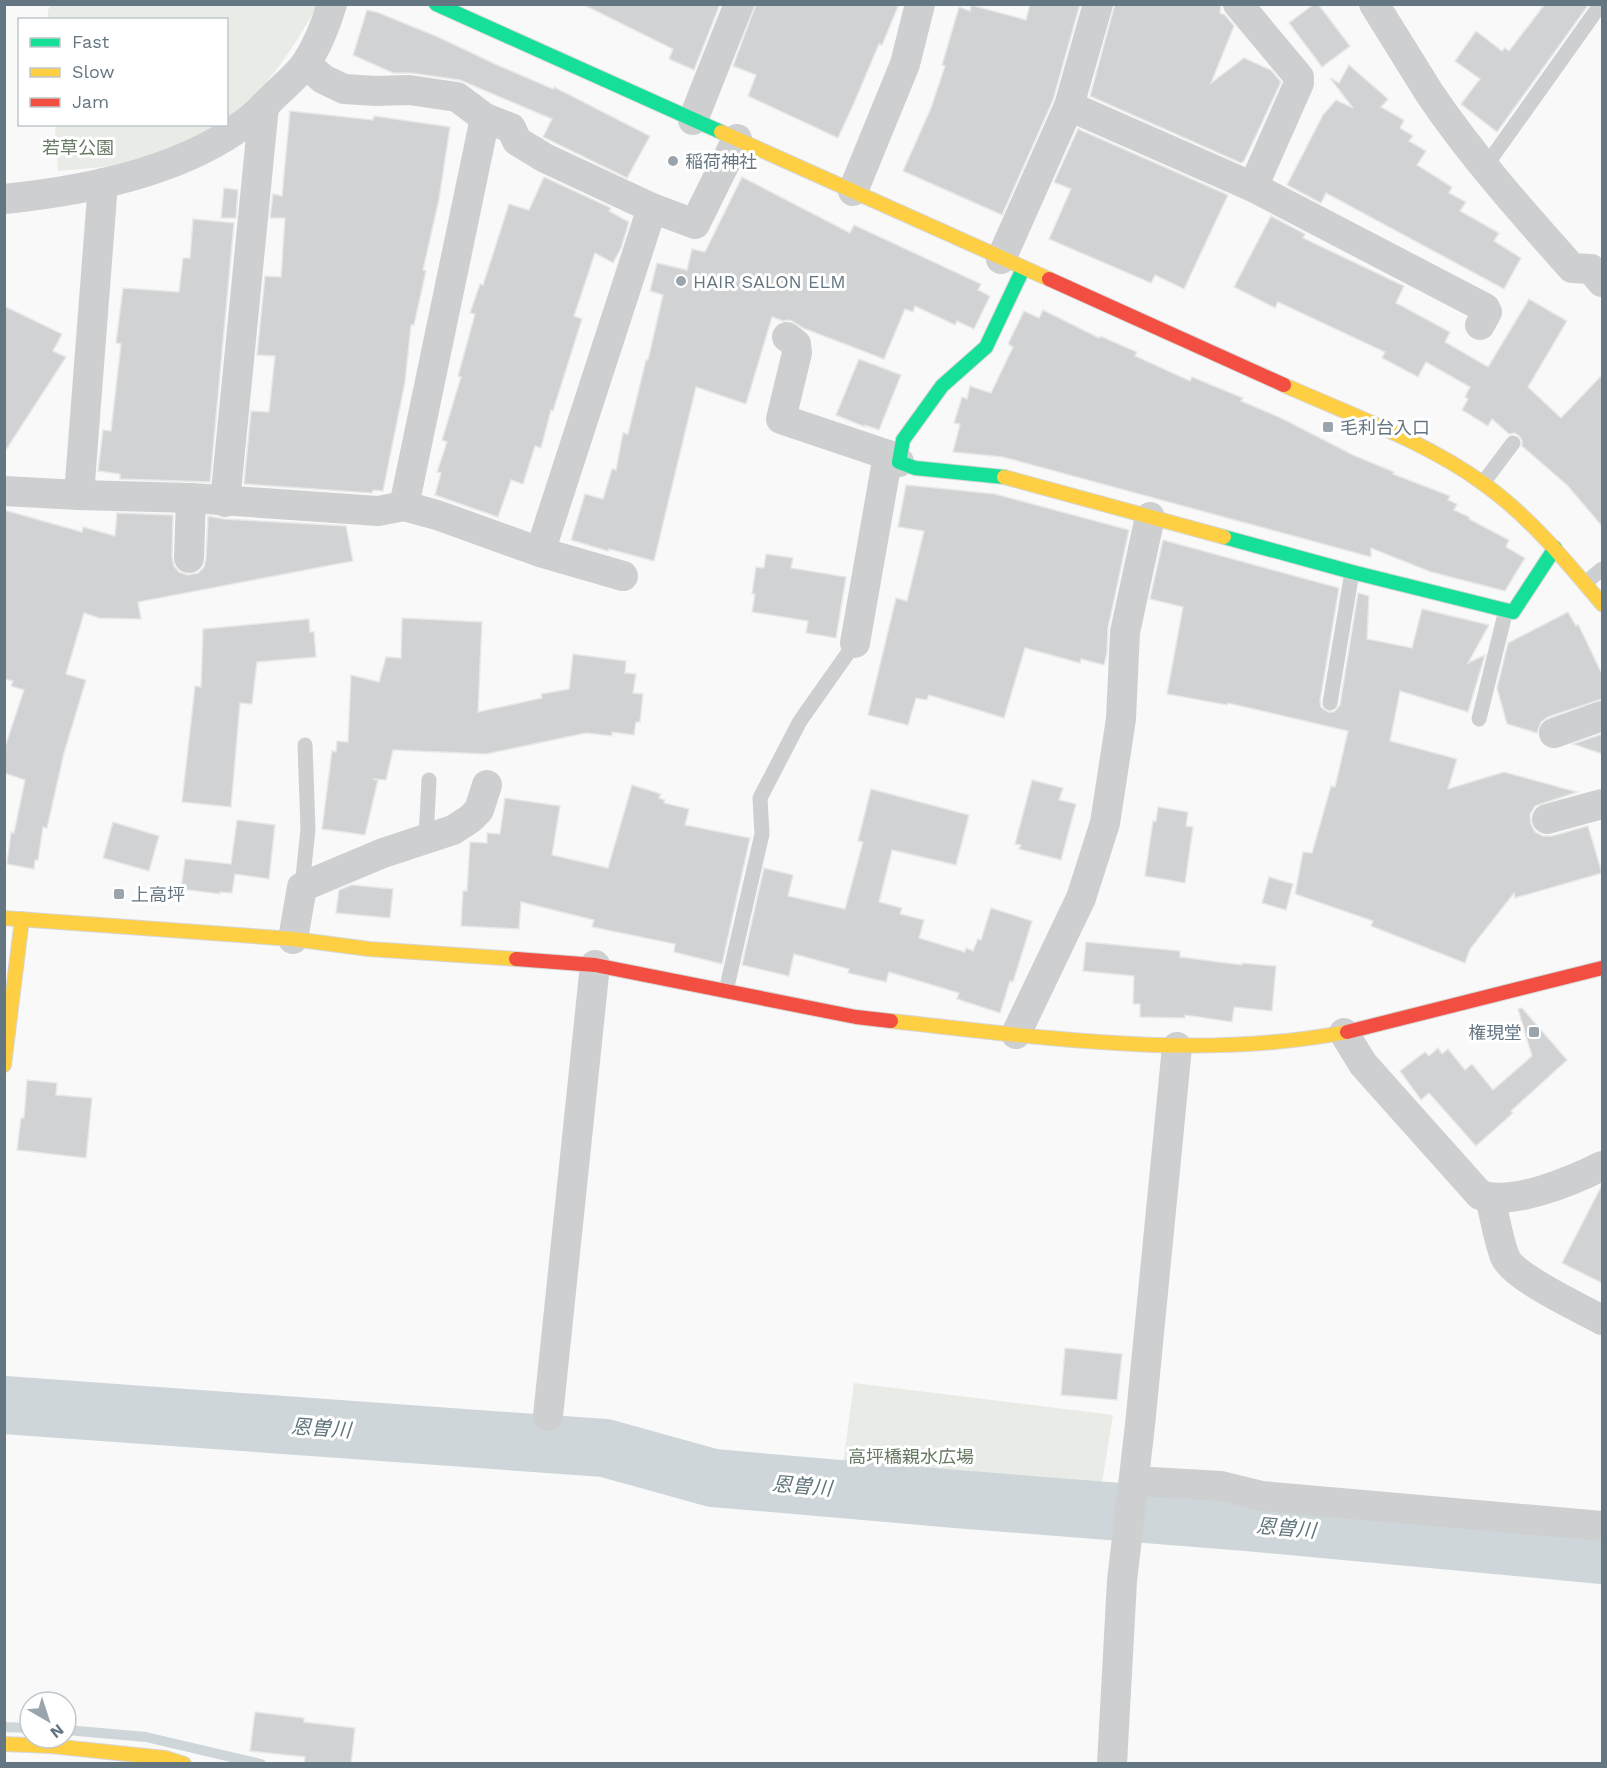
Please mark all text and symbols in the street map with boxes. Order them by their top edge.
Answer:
legend [18,18,228,126]
text: Fast [72,31,110,52]
text: Slow [72,61,115,82]
text: Jam [72,91,109,112]
park label: 若草公園 [42,137,114,158]
place label: 稲荷神社 [685,151,757,172]
marker: 稲荷神社 [666,154,680,168]
place label: HAIR SALON ELM [693,271,846,292]
marker: HAIR SALON ELM [674,274,688,288]
place label: 毛利台入口 [1340,417,1430,438]
marker: 毛利台入口 [1321,420,1335,434]
place label: 上高坪 [131,884,185,905]
marker: 上高坪 [112,887,126,901]
place label: 権現堂 [1468,1022,1522,1043]
marker: 権現堂 [1527,1025,1541,1039]
water label: 恩曽川 [290,1414,354,1442]
park label: 高坪橋親水広場 [848,1446,974,1467]
water label: 恩曽川 [771,1471,835,1501]
water label: 恩曽川 [1255,1513,1319,1543]
north arrow [18,1690,78,1750]
text: N [47,1720,68,1742]

